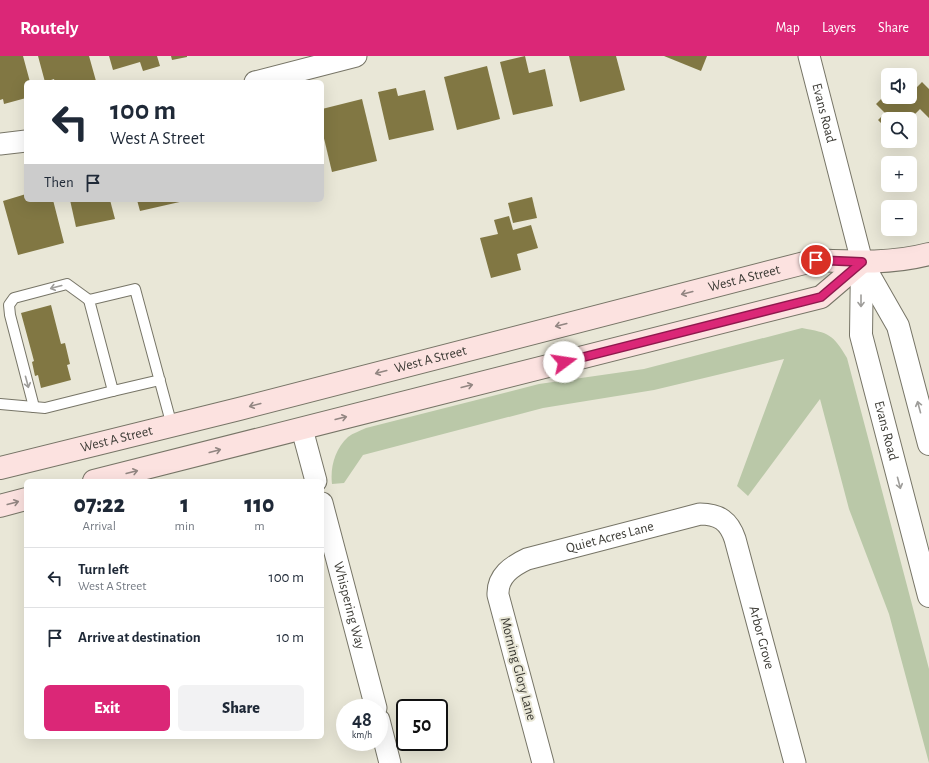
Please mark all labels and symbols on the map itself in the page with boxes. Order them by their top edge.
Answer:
street label: Evans Road [809,82,838,144]
pin [799,243,833,277]
street label: West A Street [707,262,782,295]
one-way arrow [49,284,62,292]
one-way arrow [681,290,694,297]
one-way arrow [857,294,865,307]
one-way arrow [555,322,568,329]
position arrow [543,341,585,383]
street label: West A Street [393,343,469,376]
one-way arrow [375,368,388,376]
one-way arrow [24,375,31,388]
one-way arrow [461,382,474,389]
street label: Evans Road [871,400,900,462]
one-way arrow [915,401,922,414]
one-way arrow [249,402,262,409]
one-way arrow [335,414,348,422]
street label: West A Street [79,423,154,455]
one-way arrow [209,446,222,454]
one-way arrow [125,467,138,475]
one-way arrow [896,476,903,489]
one-way arrow [6,498,19,506]
street label: Quiet Acres Lane [565,519,655,556]
street label: Whispering Way [331,560,367,651]
street label: Arbor Grove [746,604,777,671]
street label: Morning Glory Lane [497,616,539,722]
speed limit sign: 50 [396,699,448,751]

